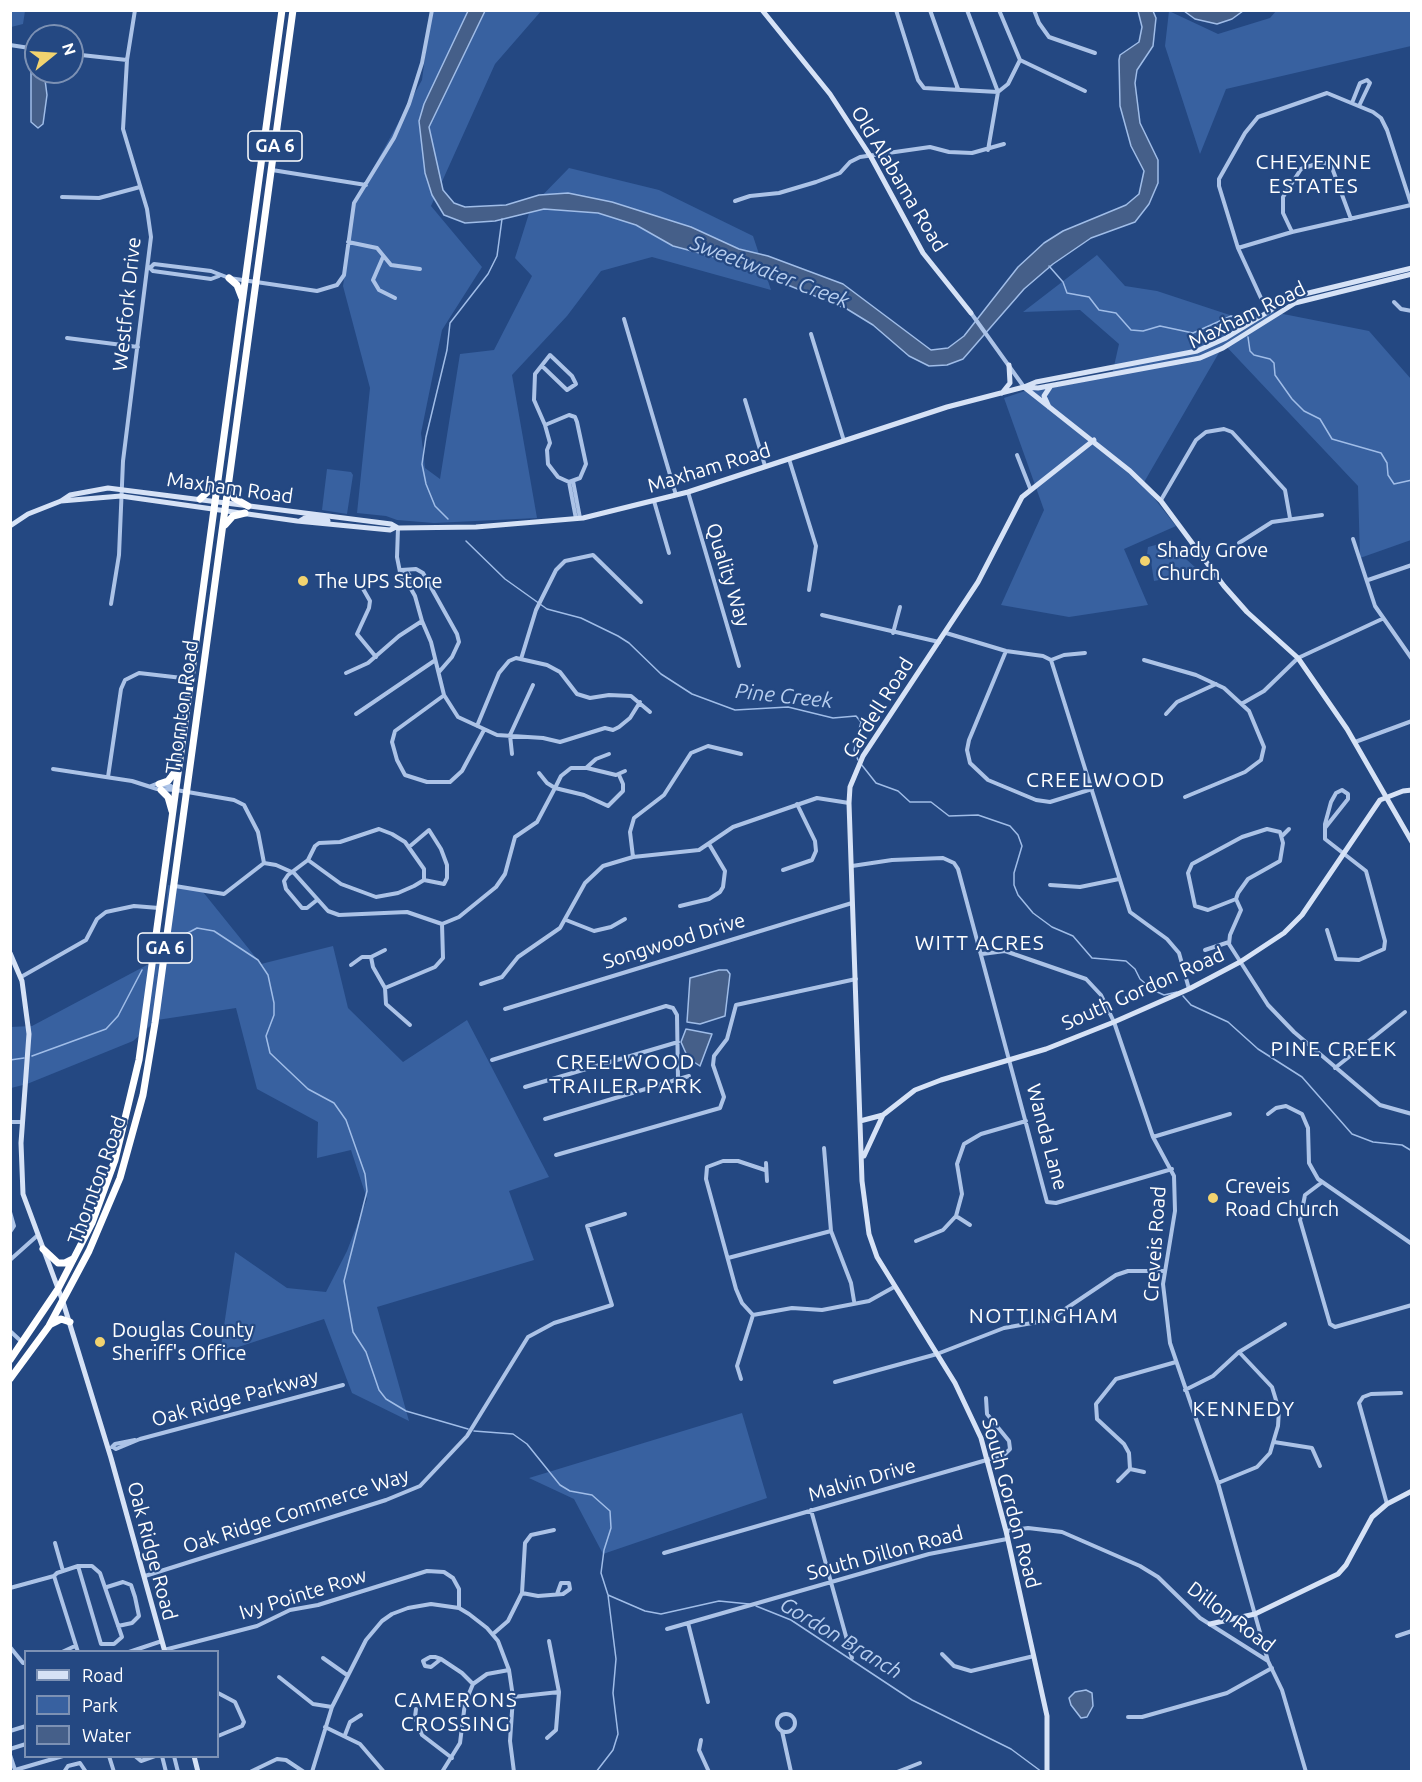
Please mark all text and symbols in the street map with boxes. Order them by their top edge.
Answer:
north arrow [24,24,84,84]
text: N [59,41,80,58]
street label: Old Alabama Road [846,102,952,256]
road number: GA 6 [248,131,302,161]
district label: CHEYENNE ESTATES [1255,149,1373,199]
water label: Sweetwater Creek [687,230,853,314]
street label: Westfork Drive [108,236,146,372]
street label: Maxham Road [1184,276,1310,354]
street label: Maxham Road [645,438,773,498]
street label: Maxham Road [165,467,295,509]
street label: Quality Way [701,520,755,630]
place label: Shady Grove Church [1157,538,1268,585]
marker: Shady Grove Church [1138,554,1152,568]
place label: The UPS Store [315,569,442,593]
marker: The UPS Store [296,574,310,588]
street label: Thornton Road [161,639,203,775]
street label: Cardell Road [838,653,918,763]
water label: Pine Creek [734,678,834,714]
district label: CREELWOOD [1026,767,1166,793]
street label: Songwood Drive [600,908,748,974]
district label: WITT ACRES [915,930,1045,956]
road number: GA 6 [138,933,192,963]
street label: South Gordon Road [1058,942,1228,1036]
district label: PINE CREEK [1271,1036,1397,1062]
district label: CREELWOOD TRAILER PARK [549,1049,703,1099]
street label: Wanda Lane [1021,1081,1073,1193]
street label: Thornton Road [63,1113,131,1247]
place label: Creveis Road Church [1225,1174,1339,1221]
street label: Creveis Road [1139,1185,1171,1303]
marker: Creveis Road Church [1206,1191,1220,1205]
district label: NOTTINGHAM [969,1303,1119,1329]
place label: Douglas County Sheriff's Office [112,1318,254,1365]
marker: Douglas County Sheriff's Office [93,1335,107,1349]
street label: Oak Ridge Parkway [149,1364,321,1432]
district label: KENNEDY [1192,1396,1296,1422]
street label: South Gordon Road [977,1415,1045,1591]
street label: Malvin Drive [805,1453,919,1507]
street label: Oak Ridge Commerce Way [180,1463,412,1559]
street label: Oak Ridge Road [122,1479,182,1623]
street label: South Dillon Road [804,1521,966,1585]
street label: Ivy Pointe Row [236,1563,370,1625]
street label: Dillon Road [1183,1576,1279,1658]
water label: Gordon Branch [775,1592,907,1684]
legend [24,1650,219,1758]
text: Road [82,1665,124,1685]
district label: CAMERONS CROSSING [394,1687,518,1737]
text: Park [82,1695,118,1715]
text: Water [82,1725,131,1745]

